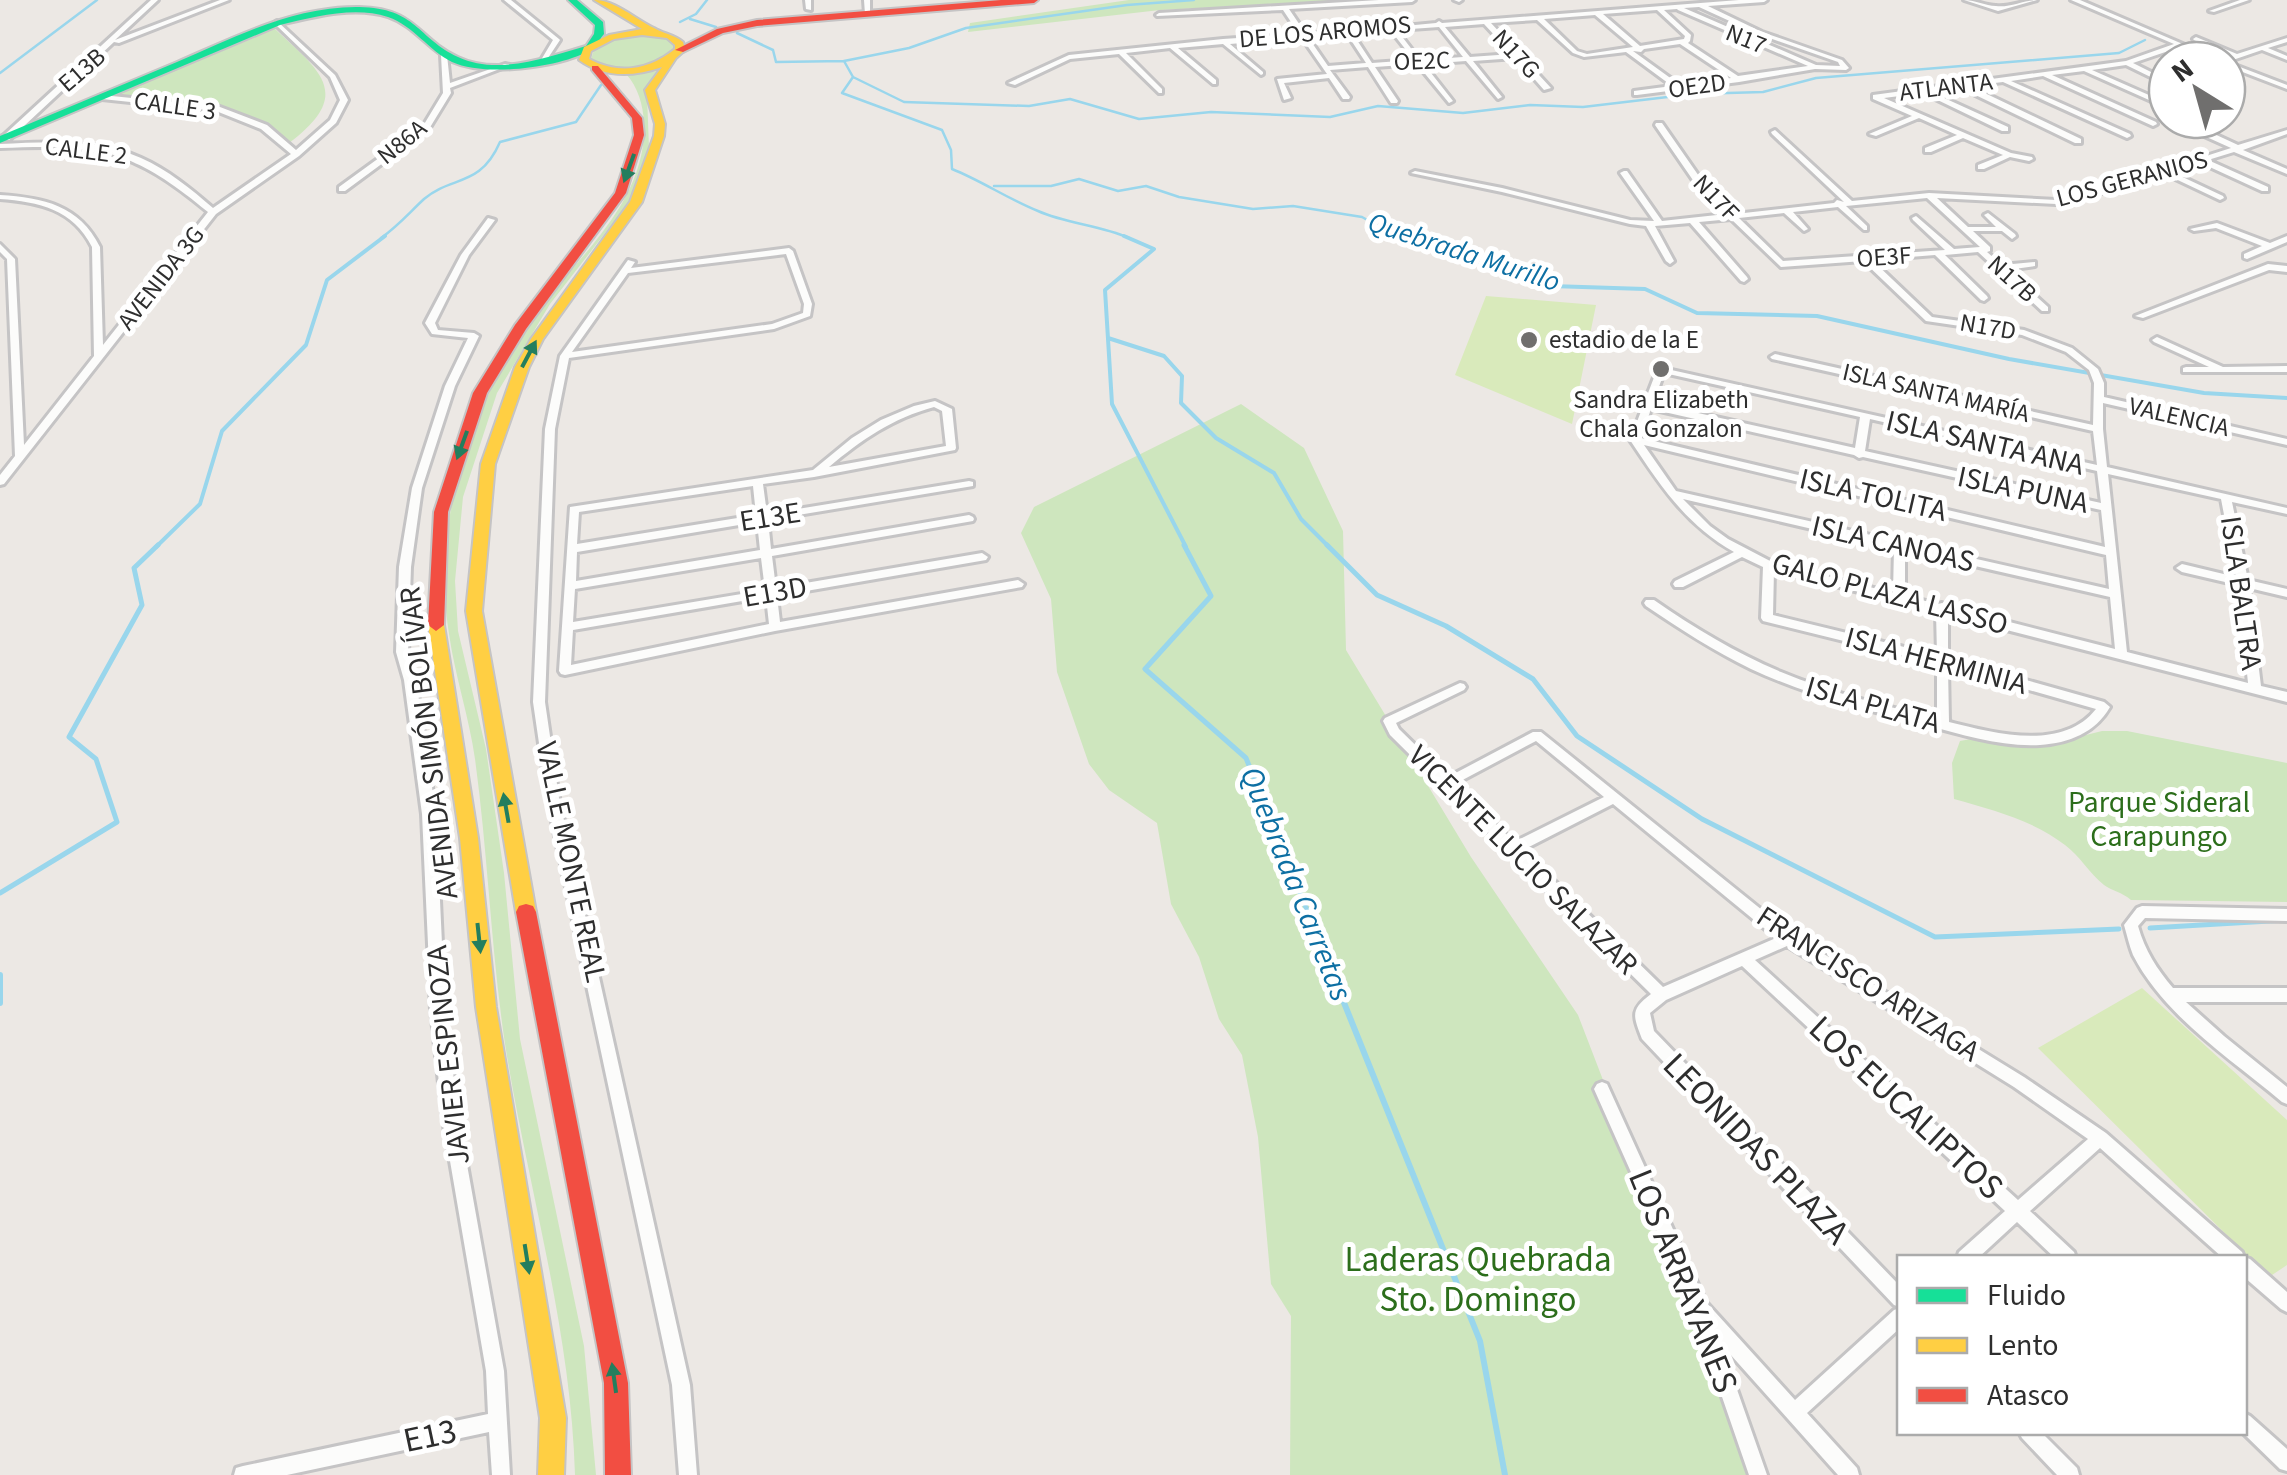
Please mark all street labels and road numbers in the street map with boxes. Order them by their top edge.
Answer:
street label: DE LOS AROMOS [1237,7,1413,57]
street label: N17 [1720,15,1772,63]
street label: N17G [1484,21,1548,87]
street label: E13B [50,39,114,101]
street label: OE2C [1393,42,1451,80]
street label: ATLANTA [1897,63,1995,111]
street label: OE2D [1666,64,1728,108]
street label: CALLE 3 [132,82,218,130]
street label: N86A [369,111,435,173]
street label: CALLE 2 [43,128,129,174]
street label: LOS GERANIOS [2052,141,2212,217]
street label: N17F [1685,166,1747,230]
street label: AVENIDA 3G [109,218,213,338]
street label: OE3F [1856,237,1912,277]
street label: N17B [1979,247,2045,311]
street label: N17D [1957,304,2019,350]
street label: ISLA SANTA MARÍA [1839,354,2033,432]
street label: VALENCIA [2125,388,2233,446]
street label: ISLA SANTA ANA [1882,399,2089,487]
street label: ISLA PUNA [1954,455,2093,525]
street label: ISLA TOLITA [1795,457,1951,533]
street label: E13E [736,491,804,543]
street label: ISLA CANOAS [1807,504,1979,584]
street label: ISLA BALTRA [2209,513,2273,673]
street label: GALO PLAZA LASSO [1767,542,2013,646]
street label: E13D [740,565,810,619]
street label: AVENIDA SIMÓN BOLÍVAR [389,584,469,902]
street label: ISLA HERMINIA [1840,616,2032,706]
street label: ISLA PLATA [1801,665,1946,745]
street label: VICENTE LUCIO SALAZAR [1398,735,1648,985]
street label: VALLE MONTE REAL [524,738,618,986]
street label: FRANCISCO ARIZAGA [1748,896,1989,1073]
street label: JAVIER ESPINOZA [415,943,481,1167]
street label: LOS EUCALIPTOS [1797,1004,2015,1212]
street label: LEONIDAS PLAZA [1651,1042,1861,1256]
street label: LOS ARRAYANES [1615,1162,1751,1400]
street label: E13 [399,1406,461,1466]

